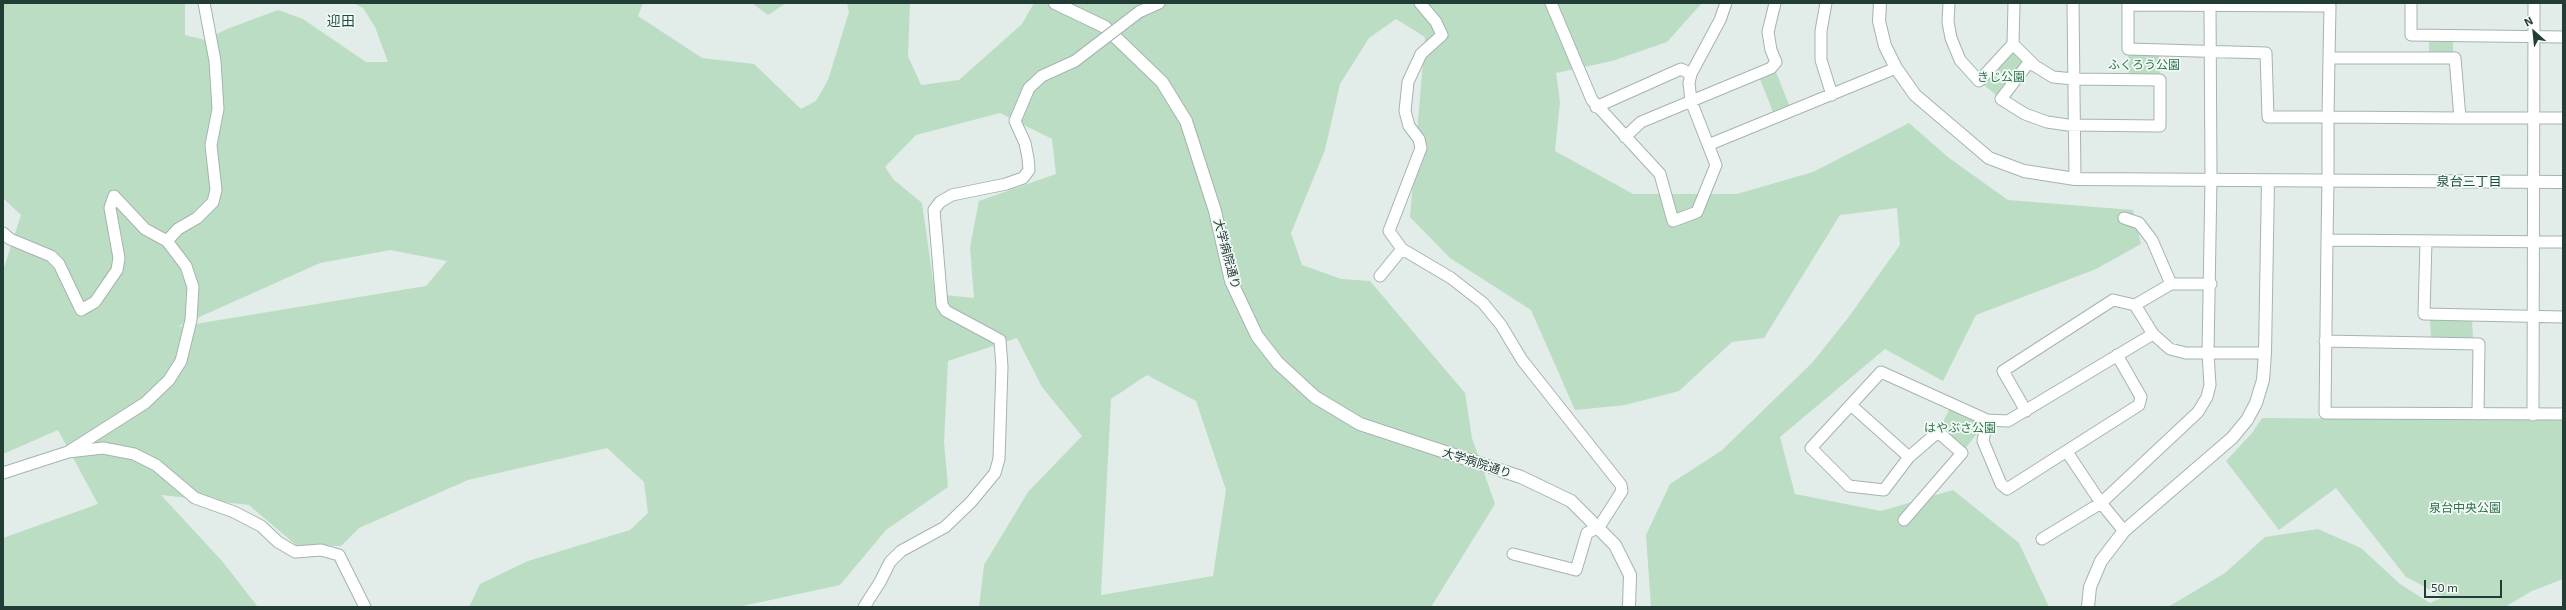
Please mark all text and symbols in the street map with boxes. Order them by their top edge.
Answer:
north arrow [2514,12,2554,52]
district label: 迎田 [327,13,355,29]
text: N [2522,13,2535,28]
park label: ふくろう公園 [2108,58,2180,72]
park label: きじ公園 [1977,70,2025,84]
district label: 泉台三丁目 [2437,174,2501,190]
street label: 大学病院通り [1211,217,1243,291]
park label: はやぶさ公園 [1924,421,1996,435]
street label: 大学病院通り [1441,445,1513,481]
park label: 泉台中央公園 [2429,501,2501,515]
scale bar [2426,572,2504,598]
text: 50 m [2431,580,2458,594]

